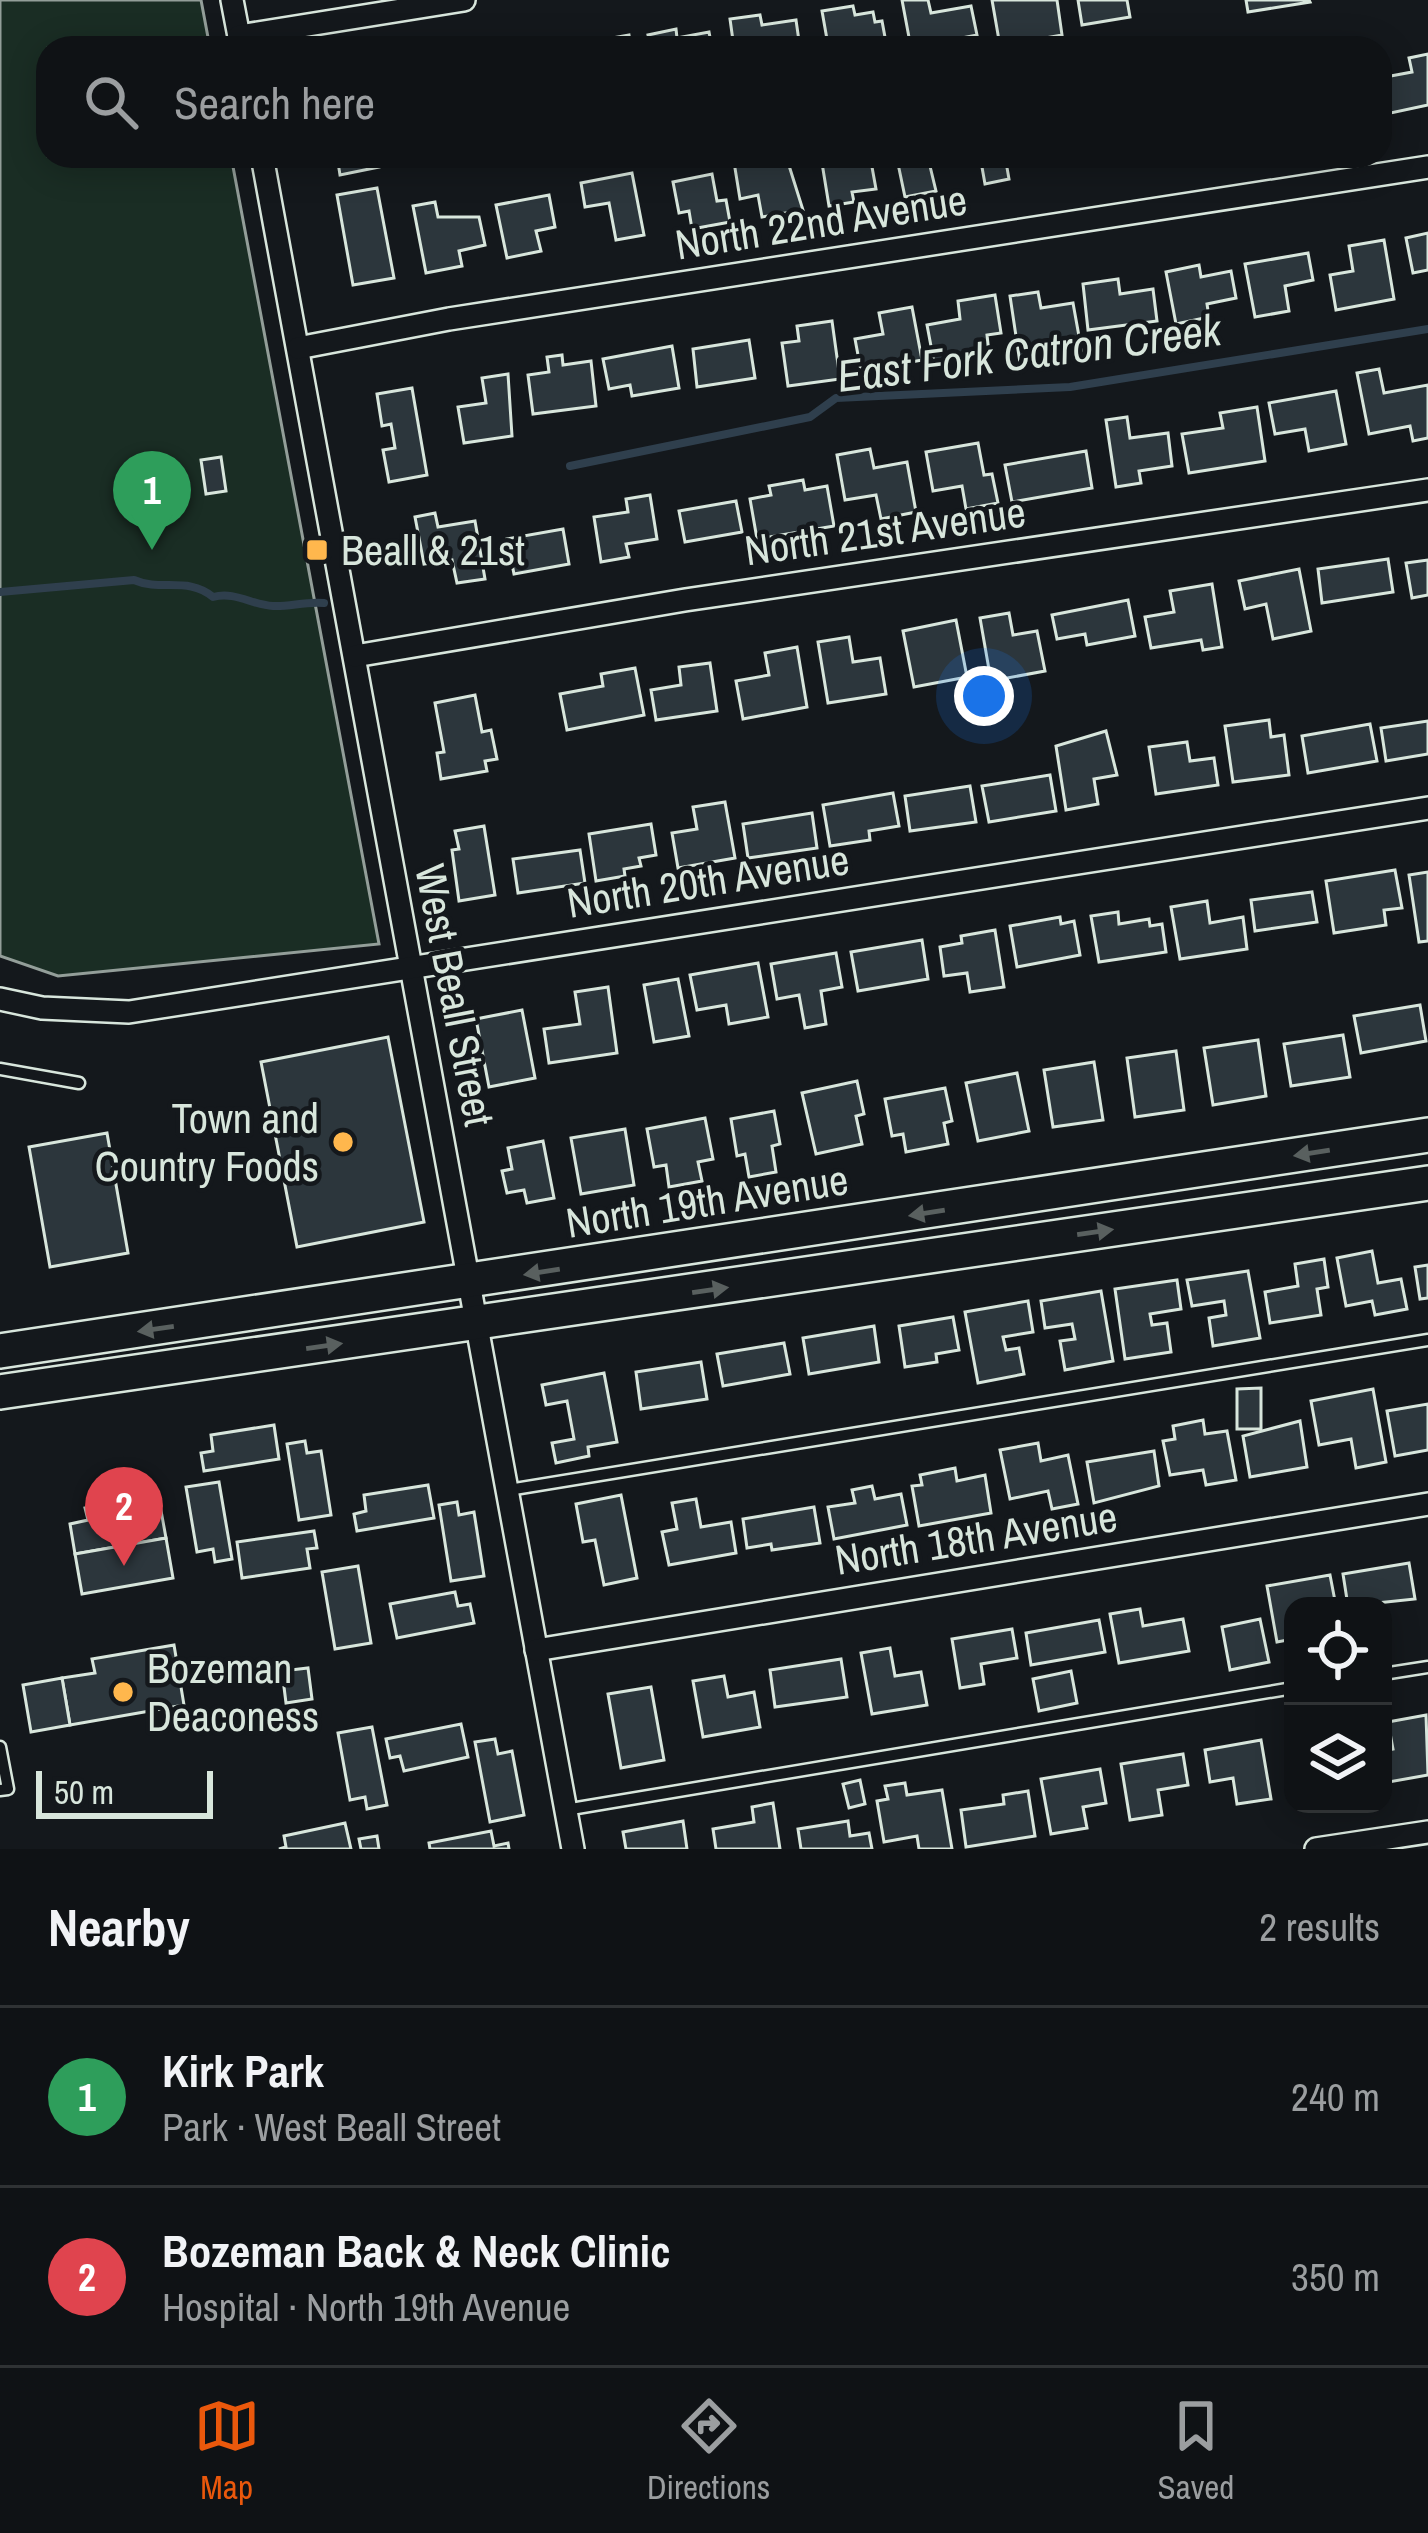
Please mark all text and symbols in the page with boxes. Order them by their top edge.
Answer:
search box [36,36,1392,168]
icon: search [78,69,144,135]
text: Search here [174,72,375,133]
street label: North 22nd Avenue [671,171,971,273]
water label: East Fork Catron Creek [834,298,1226,406]
pin: 1 [113,451,191,550]
street label: North 21st Avenue [741,484,1029,578]
place label: Beall & 21st [341,522,525,578]
marker: Beall & 21st [304,537,330,563]
your location [954,666,1014,726]
street label: North 20th Avenue [563,831,853,931]
street label: West Beall Street [402,859,508,1131]
place label: Town and Country Foods [95,1090,319,1194]
marker: Town and Country Foods [330,1129,356,1155]
one-way arrow [1293,1144,1331,1163]
street label: North 19th Avenue [562,1151,852,1251]
one-way arrow [908,1203,945,1222]
one-way arrow [1077,1222,1115,1241]
one-way arrow [522,1264,560,1282]
one-way arrow [691,1280,729,1299]
one-way arrow [136,1320,174,1339]
one-way arrow [306,1336,343,1355]
pin: 2 [85,1467,163,1566]
street label: North 18th Avenue [831,1488,1121,1588]
map controls [1284,1597,1392,1813]
button: locate [1284,1597,1392,1705]
place label: Bozeman Deaconess [147,1640,319,1744]
marker: Bozeman Deaconess [110,1679,136,1705]
button: layers [1284,1705,1392,1813]
scale bar [36,1765,213,1818]
text: 50 m [54,1770,114,1814]
text: Nearby [48,1893,190,1962]
text: 2 results [1259,1901,1380,1953]
text: Kirk Park [162,2040,324,2101]
text: 1 [78,2071,96,2123]
text: 240 m [1291,2071,1380,2123]
text: Park · West Beall Street [162,2101,501,2153]
text: Bozeman Back & Neck Clinic [162,2220,671,2281]
text: 2 [78,2251,96,2303]
text: 350 m [1291,2251,1380,2303]
text: Hospital · North 19th Avenue [162,2281,570,2333]
tab: Map [194,2393,260,2509]
tab: Directions [647,2393,770,2509]
tab: Saved [1158,2393,1234,2509]

